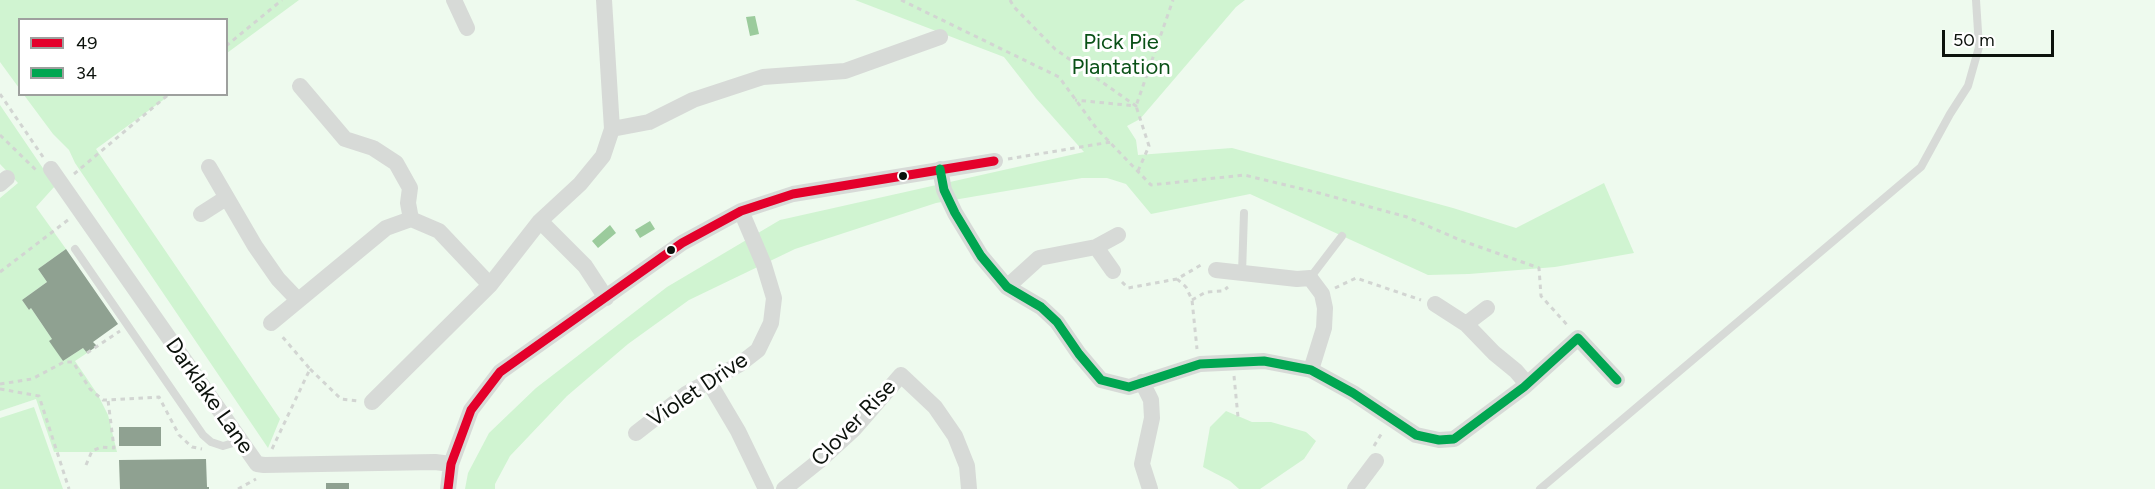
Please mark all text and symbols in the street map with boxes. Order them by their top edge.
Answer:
legend [18,18,228,96]
scale bar [1945,18,2058,56]
text: 50 m [1953,29,1995,51]
park label: Pick Pie Plantation [1071,30,1171,82]
text: 49 [76,32,97,54]
text: 34 [76,62,97,84]
unlabelled marker [897,170,909,182]
unlabelled marker [665,244,677,256]
street label: Darklake Lane [159,333,259,459]
street label: Violet Drive [643,347,753,433]
street label: Clover Rise [806,374,902,472]

